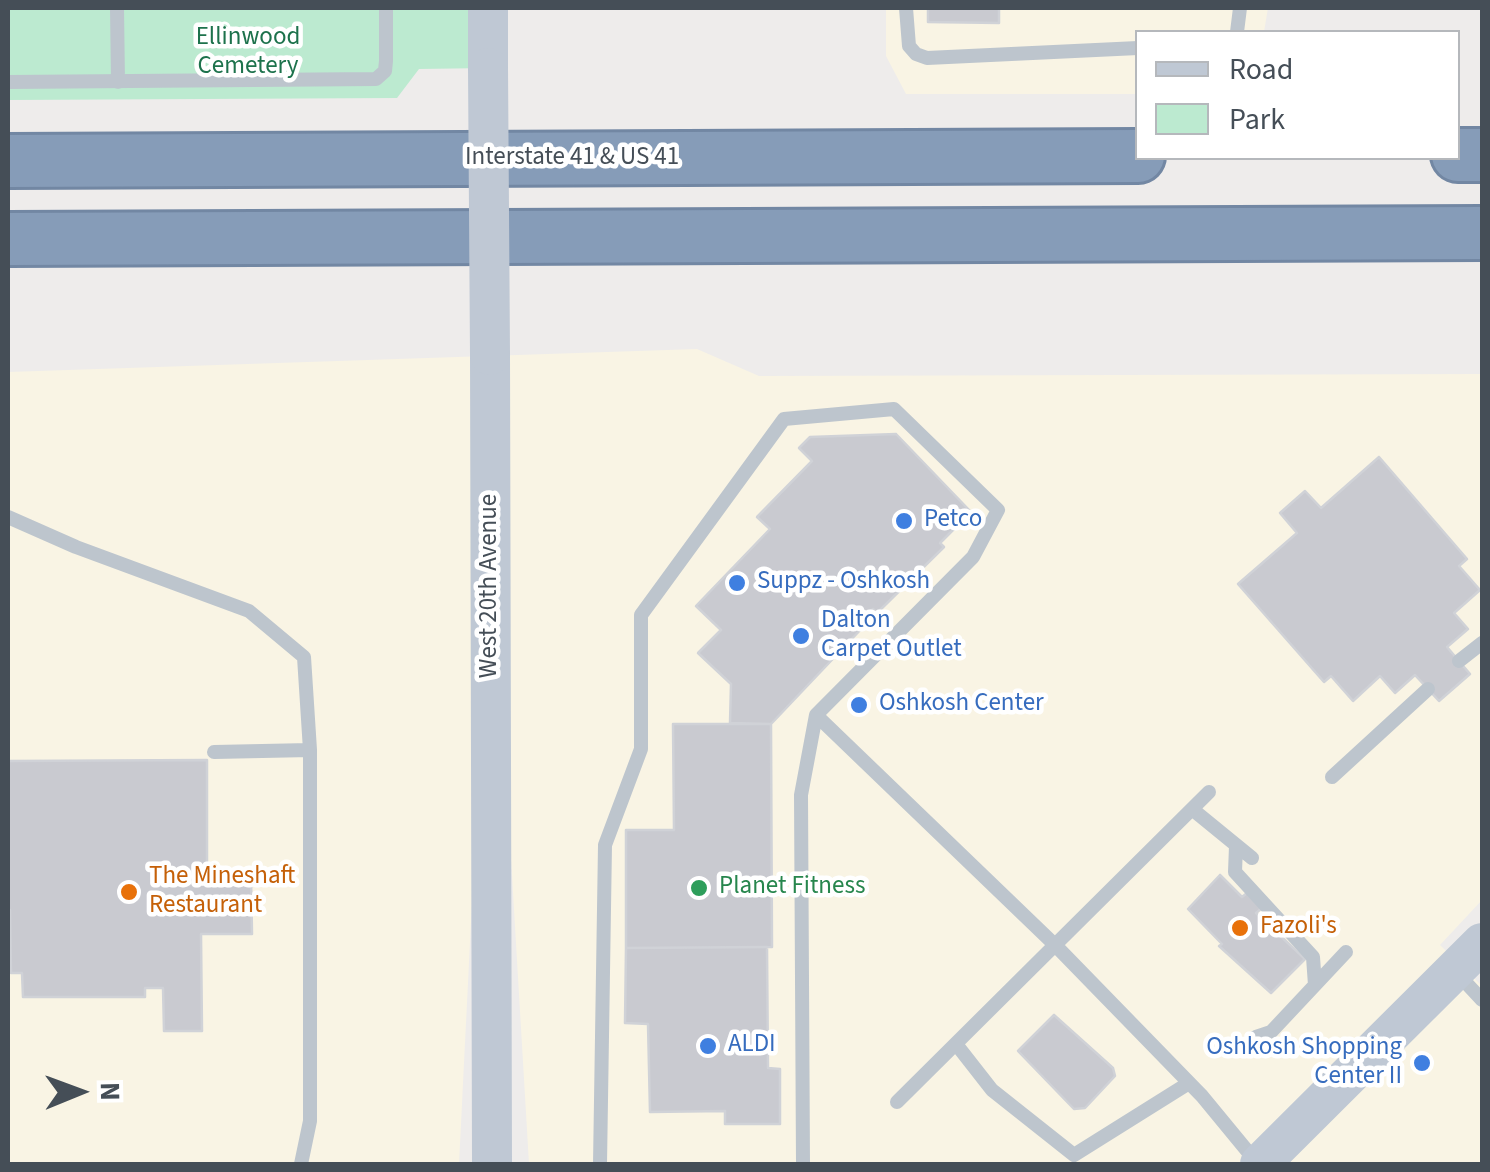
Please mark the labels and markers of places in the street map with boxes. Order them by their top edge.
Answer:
place label: Petco [924,506,982,536]
marker: Petco [893,510,915,532]
place label: Suppz - Oshkosh [757,568,930,598]
marker: Suppz - Oshkosh [726,572,748,594]
place label: Dalton Carpet Outlet [821,607,962,666]
marker: Dalton Carpet Outlet [790,625,812,647]
place label: Oshkosh Center [879,690,1044,720]
marker: Oshkosh Center [848,694,870,716]
place label: The Mineshaft Restaurant [149,863,295,922]
place label: Planet Fitness [719,873,865,903]
marker: Planet Fitness [688,877,710,899]
marker: The Mineshaft Restaurant [118,881,140,903]
place label: Fazoli's [1260,913,1337,943]
marker: Fazoli's [1229,917,1251,939]
place label: ALDI [728,1031,776,1061]
place label: Oshkosh Shopping Center II [1206,1034,1402,1093]
marker: ALDI [697,1035,719,1057]
marker: Oshkosh Shopping Center II [1411,1052,1433,1074]

